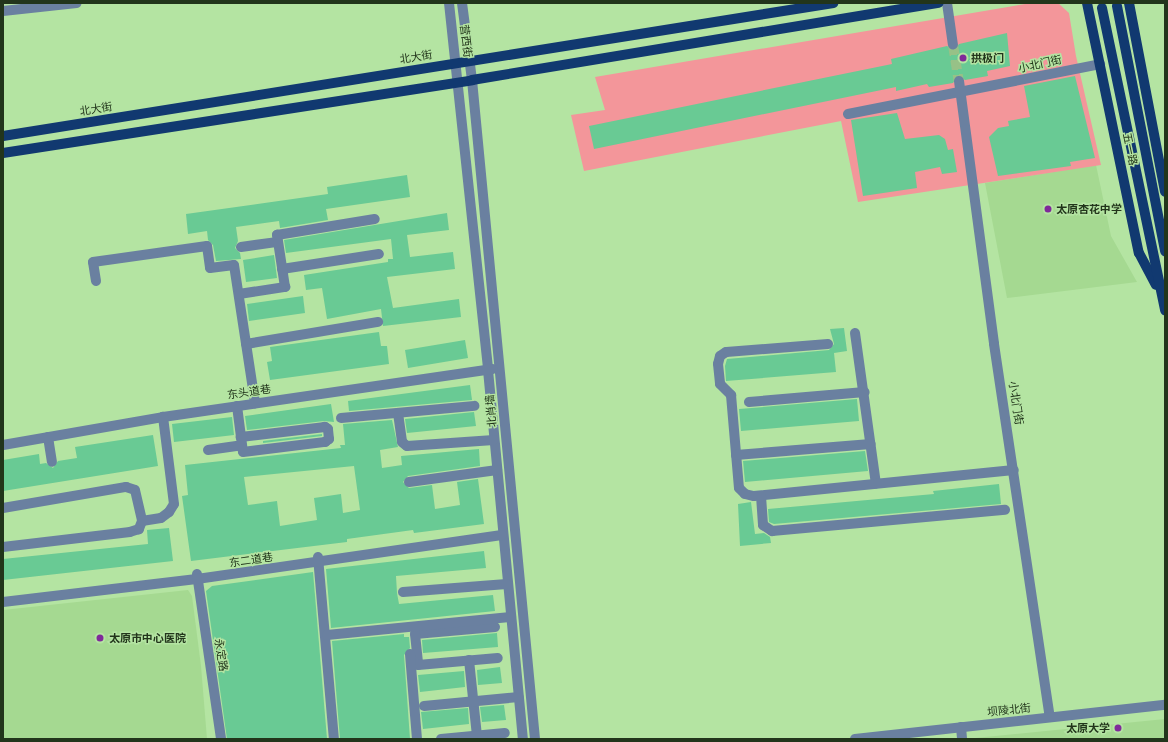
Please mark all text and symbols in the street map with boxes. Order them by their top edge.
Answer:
street label: 营西街 [457,24,475,58]
street label: 北大街 [399,48,433,66]
place label: 拱极门 [971,51,1004,65]
marker: 拱极门 [958,53,968,63]
street label: 小北门街 [1017,53,1063,75]
street label: 北大街 [79,100,113,118]
street label: 五一路 [1120,131,1140,167]
place label: 太原杏花中学 [1056,202,1122,216]
marker: 太原杏花中学 [1043,204,1053,214]
street label: 小北门街 [1006,380,1026,426]
street label: 东头道巷 [226,382,272,402]
street label: 北肖墙 [483,394,499,428]
street label: 东二道巷 [228,550,274,570]
place label: 太原市中心医院 [109,631,186,645]
marker: 太原市中心医院 [94,632,106,644]
street label: 永定路 [212,638,230,672]
street label: 坝陵北街 [986,701,1032,719]
place label: 太原大学 [1066,721,1110,735]
marker: 太原大学 [1113,723,1123,733]

